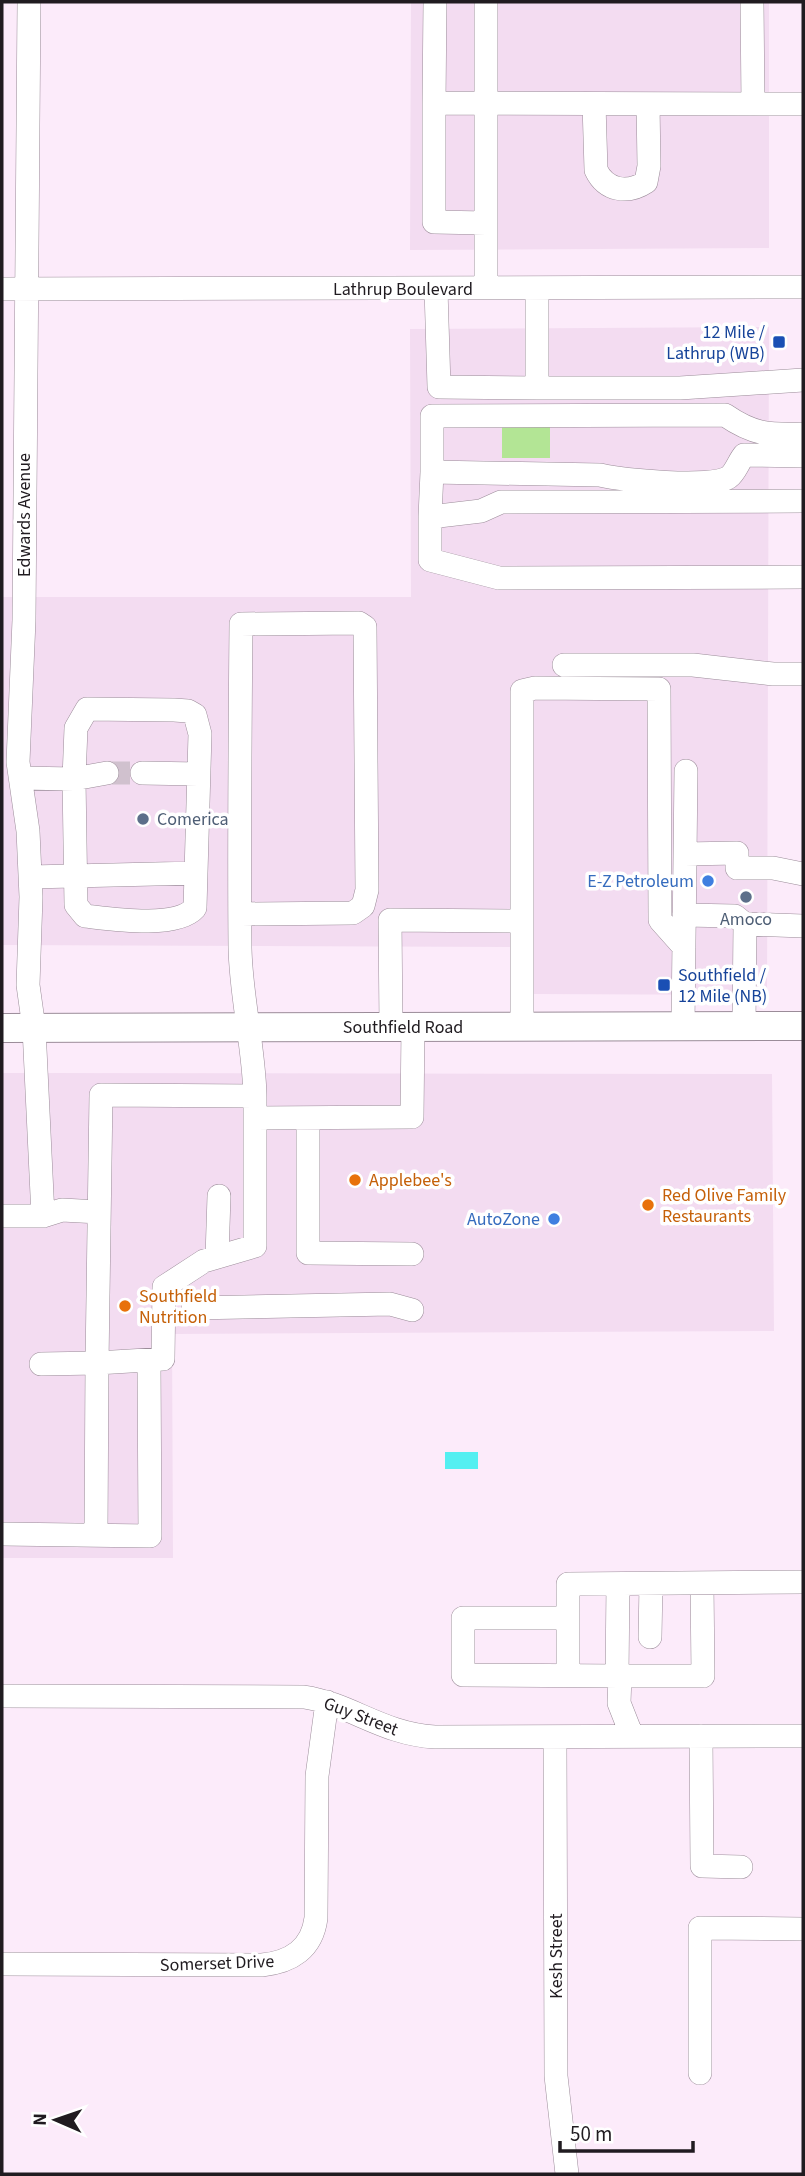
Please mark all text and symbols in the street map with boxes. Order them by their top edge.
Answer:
street label: Lathrup Boulevard [333,277,473,302]
place label: 12 Mile / Lathrup (WB) [666,320,766,366]
marker: 12 Mile / Lathrup (WB) [771,334,787,350]
street label: Edwards Avenue [12,453,37,577]
place label: Comerica [157,807,229,832]
marker: Comerica [135,811,151,827]
place label: E-Z Petroleum [587,869,694,894]
marker: E-Z Petroleum [700,873,716,889]
marker: Amoco [738,889,754,905]
place label: Amoco [720,907,772,932]
place label: Southfield / 12 Mile (NB) [678,963,767,1009]
marker: Southfield / 12 Mile (NB) [656,977,672,993]
street label: Southfield Road [343,1015,463,1040]
place label: Applebee's [369,1168,452,1193]
marker: Applebee's [347,1172,363,1188]
place label: Red Olive Family Restaurants [662,1183,787,1229]
marker: Red Olive Family Restaurants [640,1197,656,1213]
place label: AutoZone [467,1207,540,1232]
marker: AutoZone [546,1211,562,1227]
place label: Southfield Nutrition [139,1284,217,1330]
marker: Southfield Nutrition [117,1298,133,1314]
street label: Guy Street [320,1691,402,1742]
street label: Kesh Street [544,1913,569,1999]
street label: Somerset Drive [159,1949,275,1978]
north arrow [21,2085,91,2155]
scale bar [560,2110,693,2154]
text: N [27,2113,54,2126]
text: 50 m [570,2119,612,2149]

